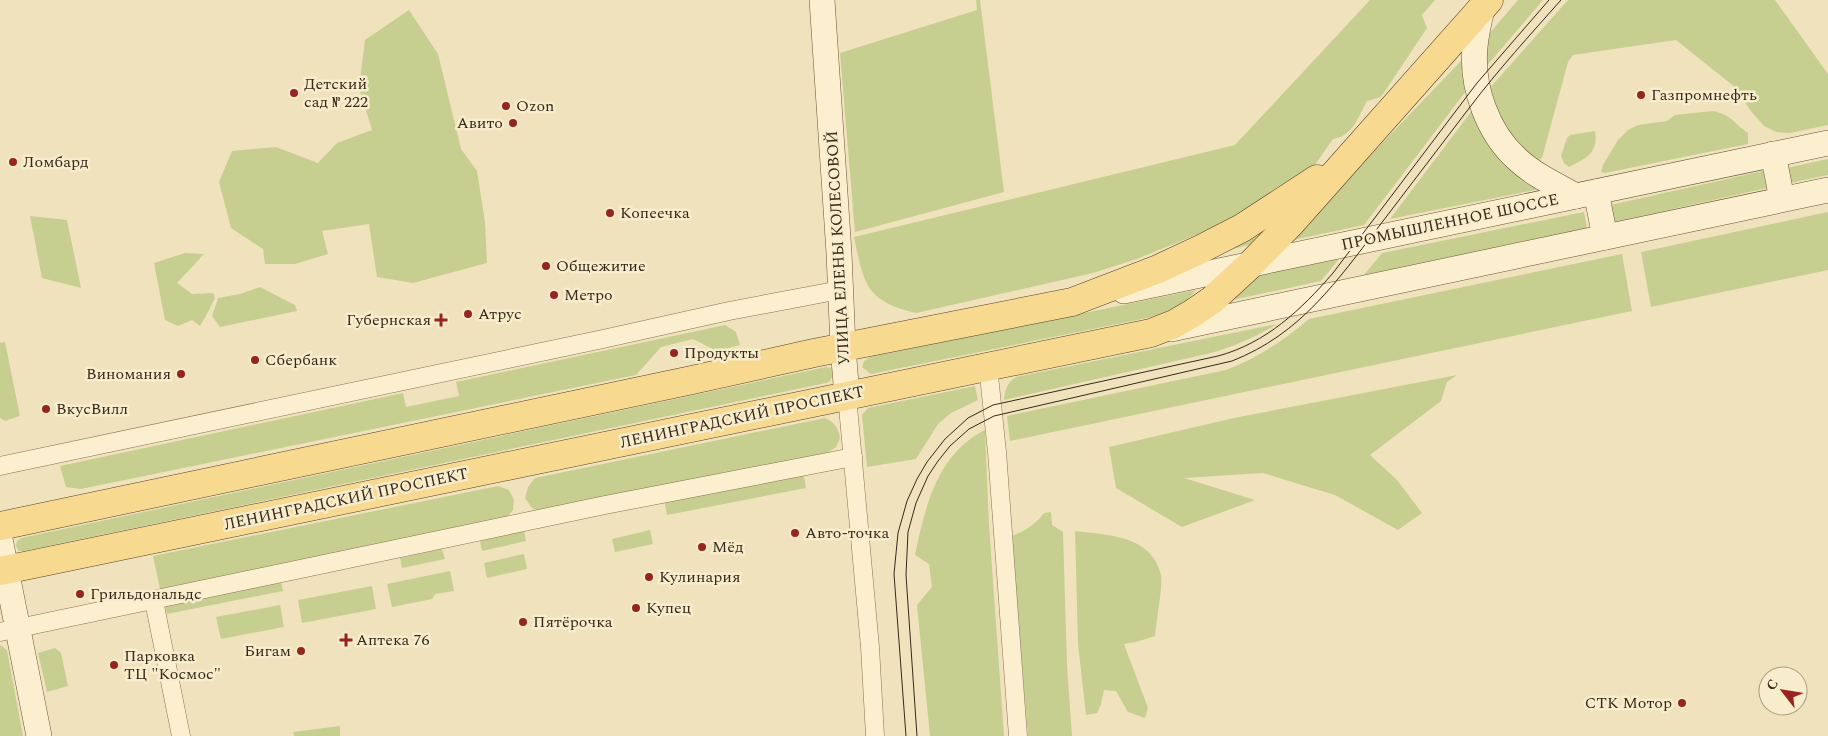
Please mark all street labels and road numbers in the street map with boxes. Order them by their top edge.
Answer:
street label: УЛИЦА ЕЛЕНЫ КОЛЕСОВОЙ [820,130,856,366]
street label: ПРОМЫШЛЕННОЕ ШОССЕ [1339,187,1561,257]
street label: ЛЕНИНГРАДСКИЙ ПРОСПЕКТ [618,379,866,455]
street label: ЛЕНИНГРАДСКИЙ ПРОСПЕКТ [222,461,470,537]

